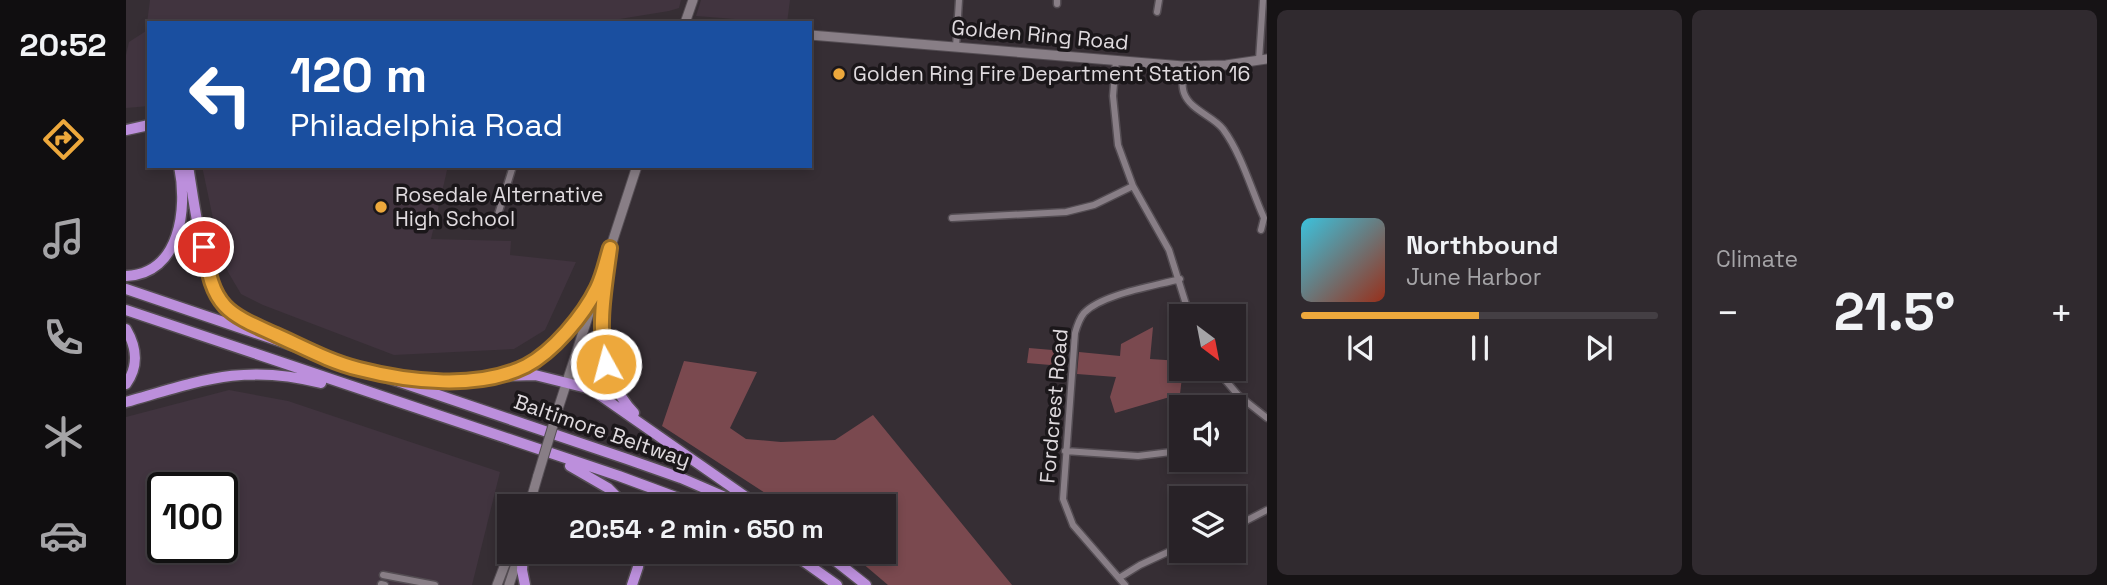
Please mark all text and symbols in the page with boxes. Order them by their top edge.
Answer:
street label: Golden Ring Road [950,13,1130,56]
text: 20:52 [19,25,107,65]
text: 120 m [290,44,427,106]
icon: left [175,49,266,140]
place label: Golden Ring Fire Department Station 16 [853,60,1250,87]
marker: Golden Ring Fire Department Station 16 [831,66,847,82]
text: Philadelphia Road [290,105,563,145]
icon: directions [39,115,88,164]
place label: Rosedale Alternative High School [395,181,603,232]
marker: Rosedale Alternative High School [373,199,389,215]
icon: music [39,214,88,263]
pin [174,217,234,277]
icon: arrive [185,228,223,266]
text: Northbound [1406,228,1559,262]
text: Climate [1716,244,1798,274]
text: June Harbor [1406,262,1541,292]
text: 21.5° [1834,279,1955,345]
text: − [1716,289,1740,337]
text: + [2049,289,2073,337]
north arrow [1169,304,1246,382]
map controls [1169,304,1246,563]
icon: phone [39,313,88,362]
position arrow [569,327,643,401]
street label: Fordcrest Road [1033,327,1074,484]
icon: previous [1342,329,1380,367]
icon: pause [1461,329,1499,367]
icon: next [1580,329,1618,367]
street label: Baltimore Beltway [510,388,694,473]
button: sound [1169,395,1246,472]
icon: climate [39,412,88,461]
speed limit sign: 100 [147,472,238,563]
button: layers [1169,486,1246,563]
icon: car [39,511,88,560]
text: 20:54 · 2 min · 650 m [569,512,824,546]

